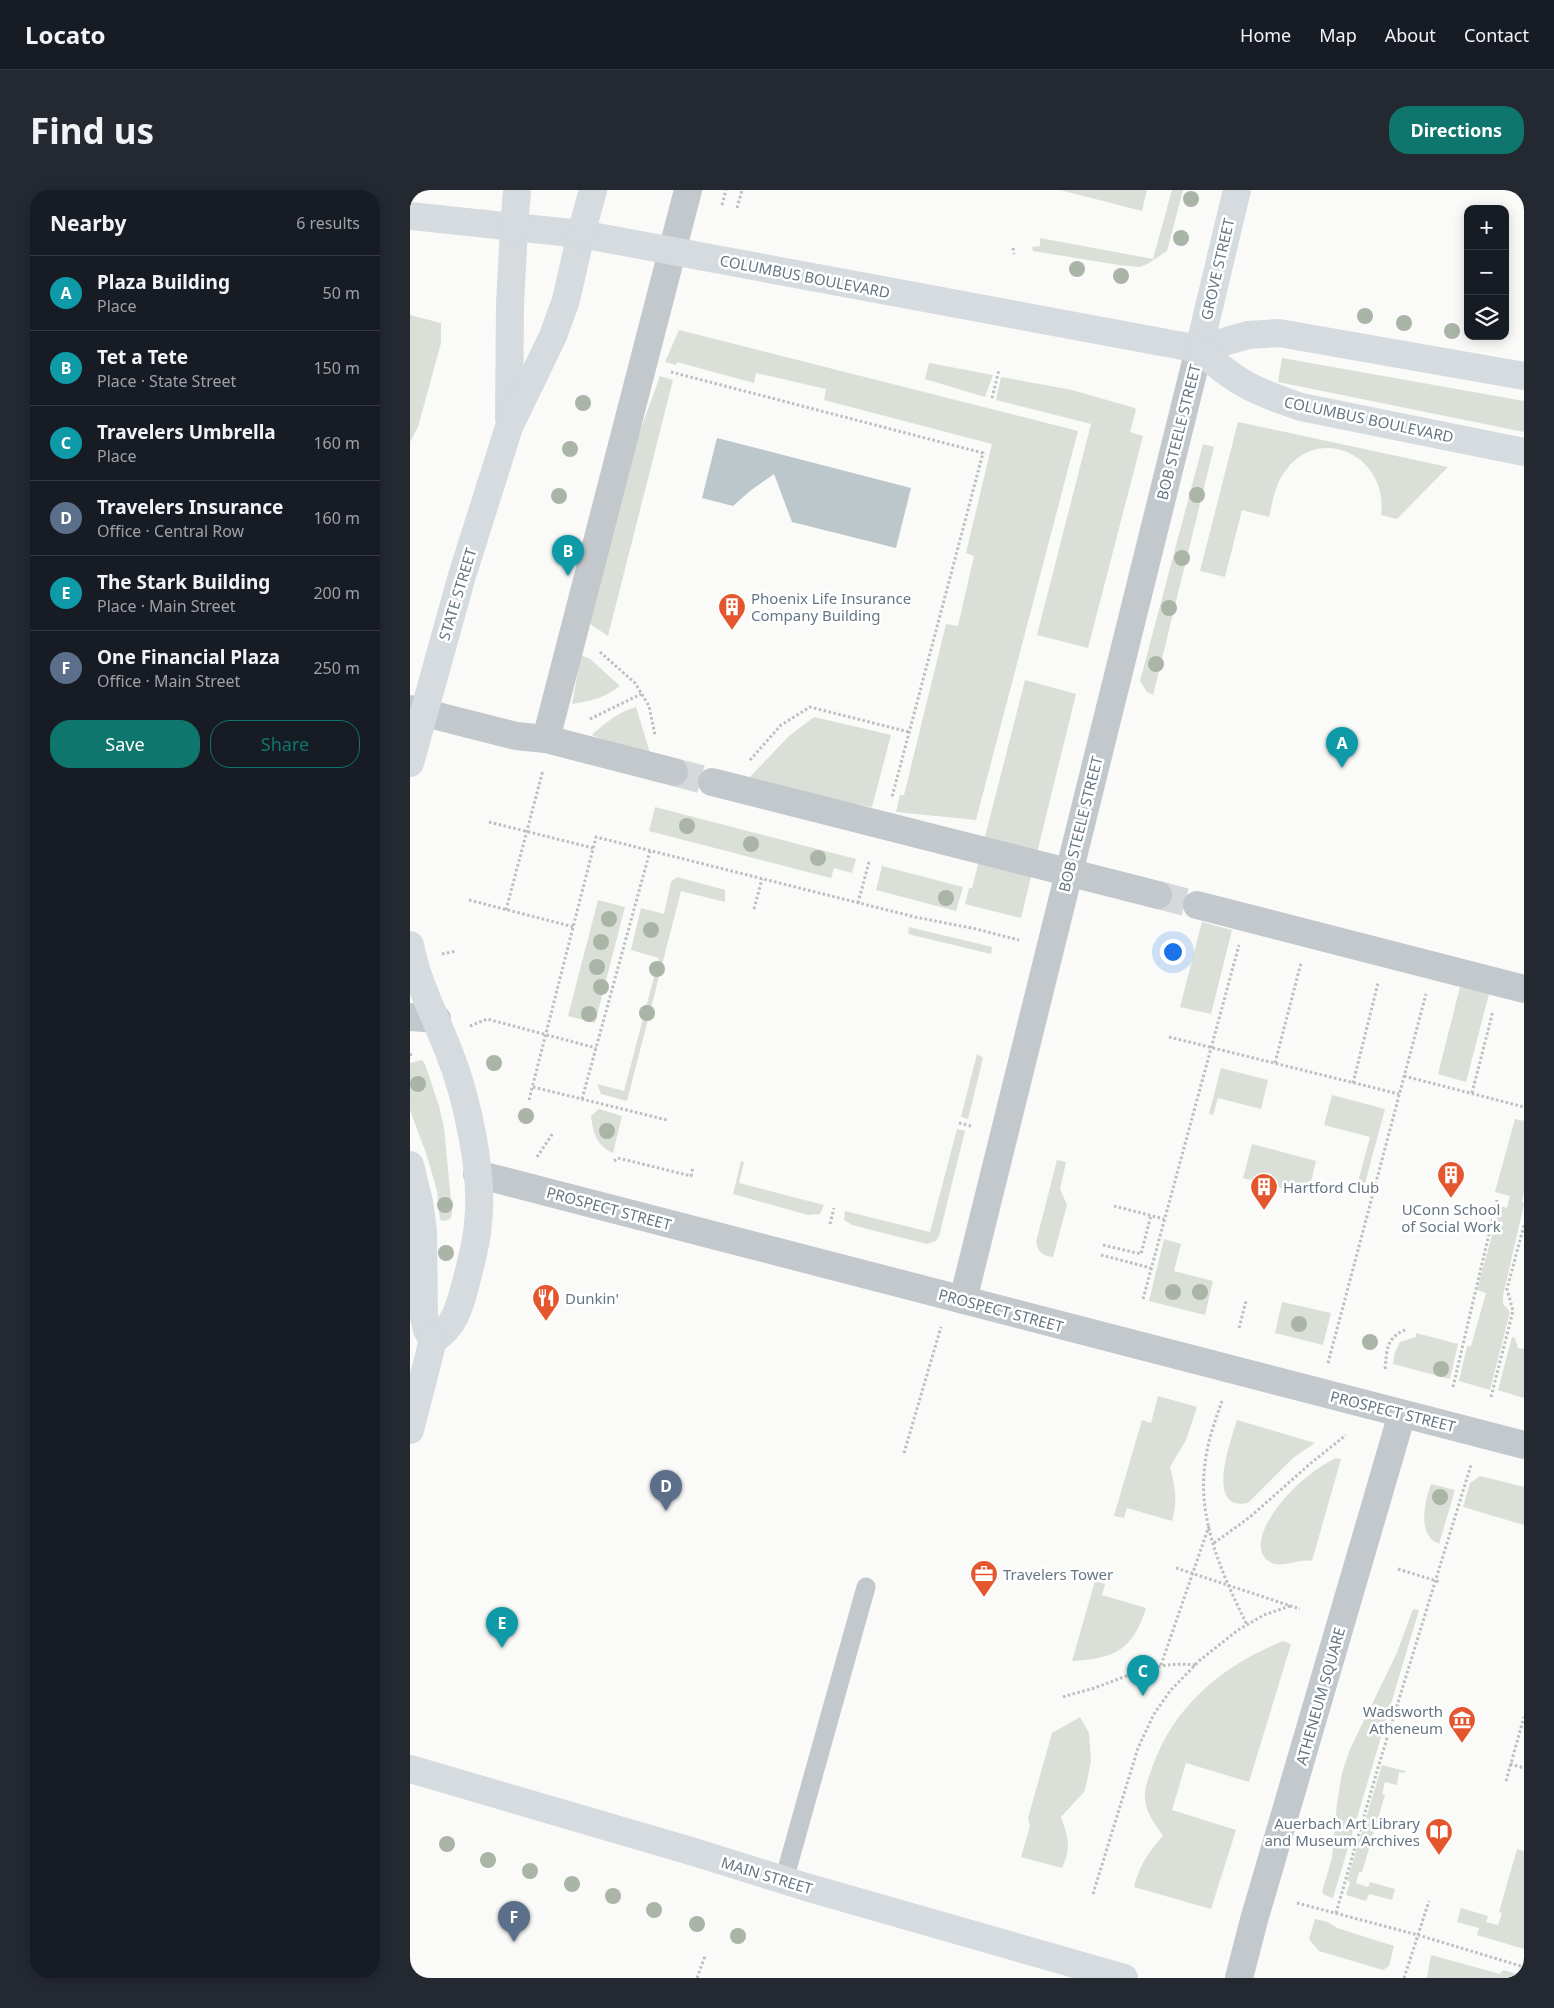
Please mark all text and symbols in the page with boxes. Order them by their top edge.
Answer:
text: Locato [25,18,106,51]
text: Home [1240,23,1291,47]
text: Map [1319,23,1357,47]
text: About [1385,23,1436,47]
text: Contact [1464,23,1529,47]
button: Directions [1389,106,1524,154]
text: Find us [30,107,154,154]
map controls [1464,205,1509,340]
button: + [1464,205,1509,250]
text: Nearby [50,209,126,237]
text: 6 results [296,212,360,234]
street label: GROVE STREET [1196,215,1239,322]
street label: COLUMBUS BOULEVARD [718,250,892,302]
button: − [1464,250,1509,295]
text: Plaza Building [97,269,230,295]
text: A [60,282,72,304]
text: 50 m [323,282,360,304]
text: Place [97,295,137,317]
button: layers [1464,295,1509,340]
text: Tet a Tete [97,344,188,370]
text: B [61,357,71,379]
text: 150 m [313,357,360,379]
street label: BOB STEELE STREET [1151,361,1205,502]
text: Place · State Street [97,370,236,392]
street label: COLUMBUS BOULEVARD [1282,391,1456,447]
text: Travelers Umbrella [97,419,276,445]
text: C [61,432,71,454]
text: 160 m [313,432,360,454]
text: Place [97,445,137,467]
text: Travelers Insurance [97,494,283,520]
text: D [60,507,72,529]
text: 160 m [313,507,360,529]
text: Office · Central Row [97,520,244,542]
pin: B [552,535,584,576]
street label: STATE STREET [433,545,481,643]
text: The Stark Building [97,569,270,595]
text: E [62,582,70,604]
text: 200 m [313,582,360,604]
place label: Phoenix Life Insurance Company Building [751,588,911,625]
building icon: Phoenix Life Insurance Company Building [717,592,747,631]
text: Place · Main Street [97,595,235,617]
text: One Financial Plaza [97,644,280,670]
text: F [62,657,70,679]
text: 250 m [313,657,360,679]
text: Office · Main Street [97,670,240,692]
button: Save [50,720,200,768]
button: Share [210,720,360,768]
pin: A [1326,727,1358,768]
street label: BOB STEELE STREET [1053,753,1107,894]
your location [1160,939,1186,965]
building icon: UConn School of Social Work [1436,1160,1466,1199]
building icon: Hartford Club [1249,1172,1279,1211]
place label: Hartford Club [1283,1177,1379,1197]
street label: PROSPECT STREET [544,1182,674,1234]
place label: UConn School of Social Work [1401,1199,1501,1236]
restaurant icon: Dunkin' [531,1283,561,1322]
street label: PROSPECT STREET [936,1284,1066,1336]
place label: Dunkin' [565,1288,619,1308]
street label: PROSPECT STREET [1328,1386,1458,1436]
pin: D [650,1470,682,1511]
office icon: Travelers Tower [969,1559,999,1598]
place label: Travelers Tower [1003,1564,1113,1584]
pin: E [486,1607,518,1648]
street label: ATHENEUM SQUARE [1291,1625,1349,1767]
pin: C [1127,1655,1159,1696]
place label: Wadsworth Atheneum [1363,1701,1443,1738]
museum icon: Wadsworth Atheneum [1447,1705,1477,1744]
place label: Auerbach Art Library and Museum Archives [1264,1813,1420,1850]
library icon: Auerbach Art Library and Museum Archives [1424,1817,1454,1856]
street label: MAIN STREET [719,1852,816,1899]
pin: F [498,1901,530,1942]

